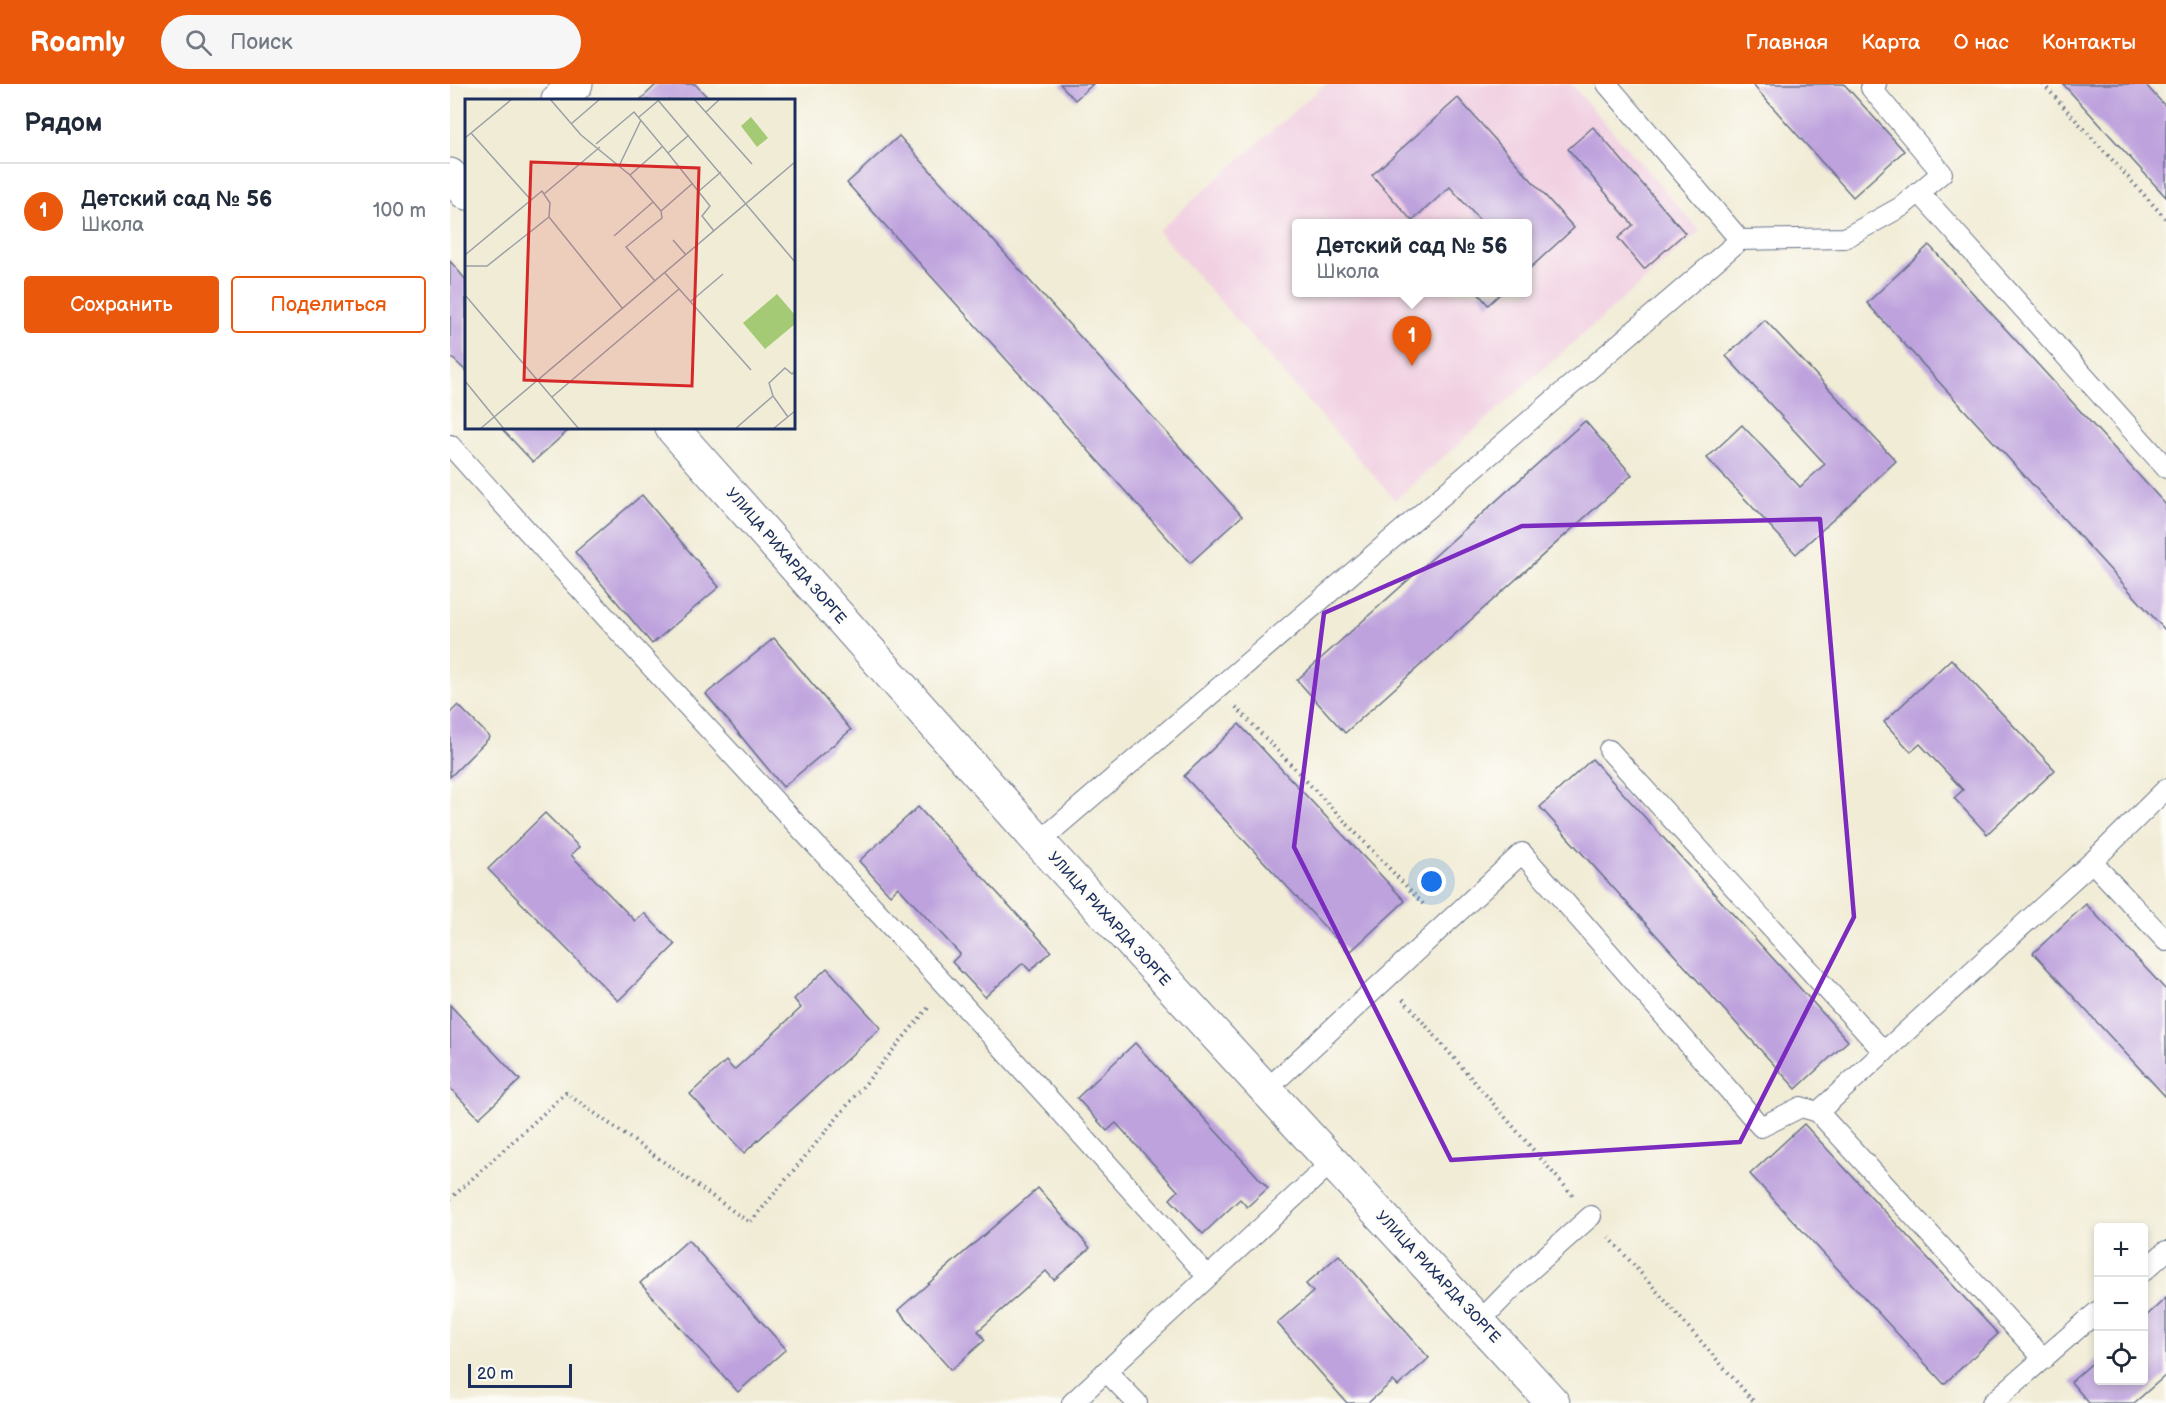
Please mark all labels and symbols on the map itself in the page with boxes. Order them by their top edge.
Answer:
inset map [465,99,795,429]
pin: 1 [1392,316,1432,366]
street label: УЛИЦА РИХАРДА ЗОРГЕ [722,484,850,628]
street label: УЛИЦА РИХАРДА ЗОРГЕ [1044,848,1174,990]
your location [1417,867,1446,896]
street label: УЛИЦА РИХАРДА ЗОРГЕ [1372,1207,1504,1347]
scale bar [468,1361,572,1388]

